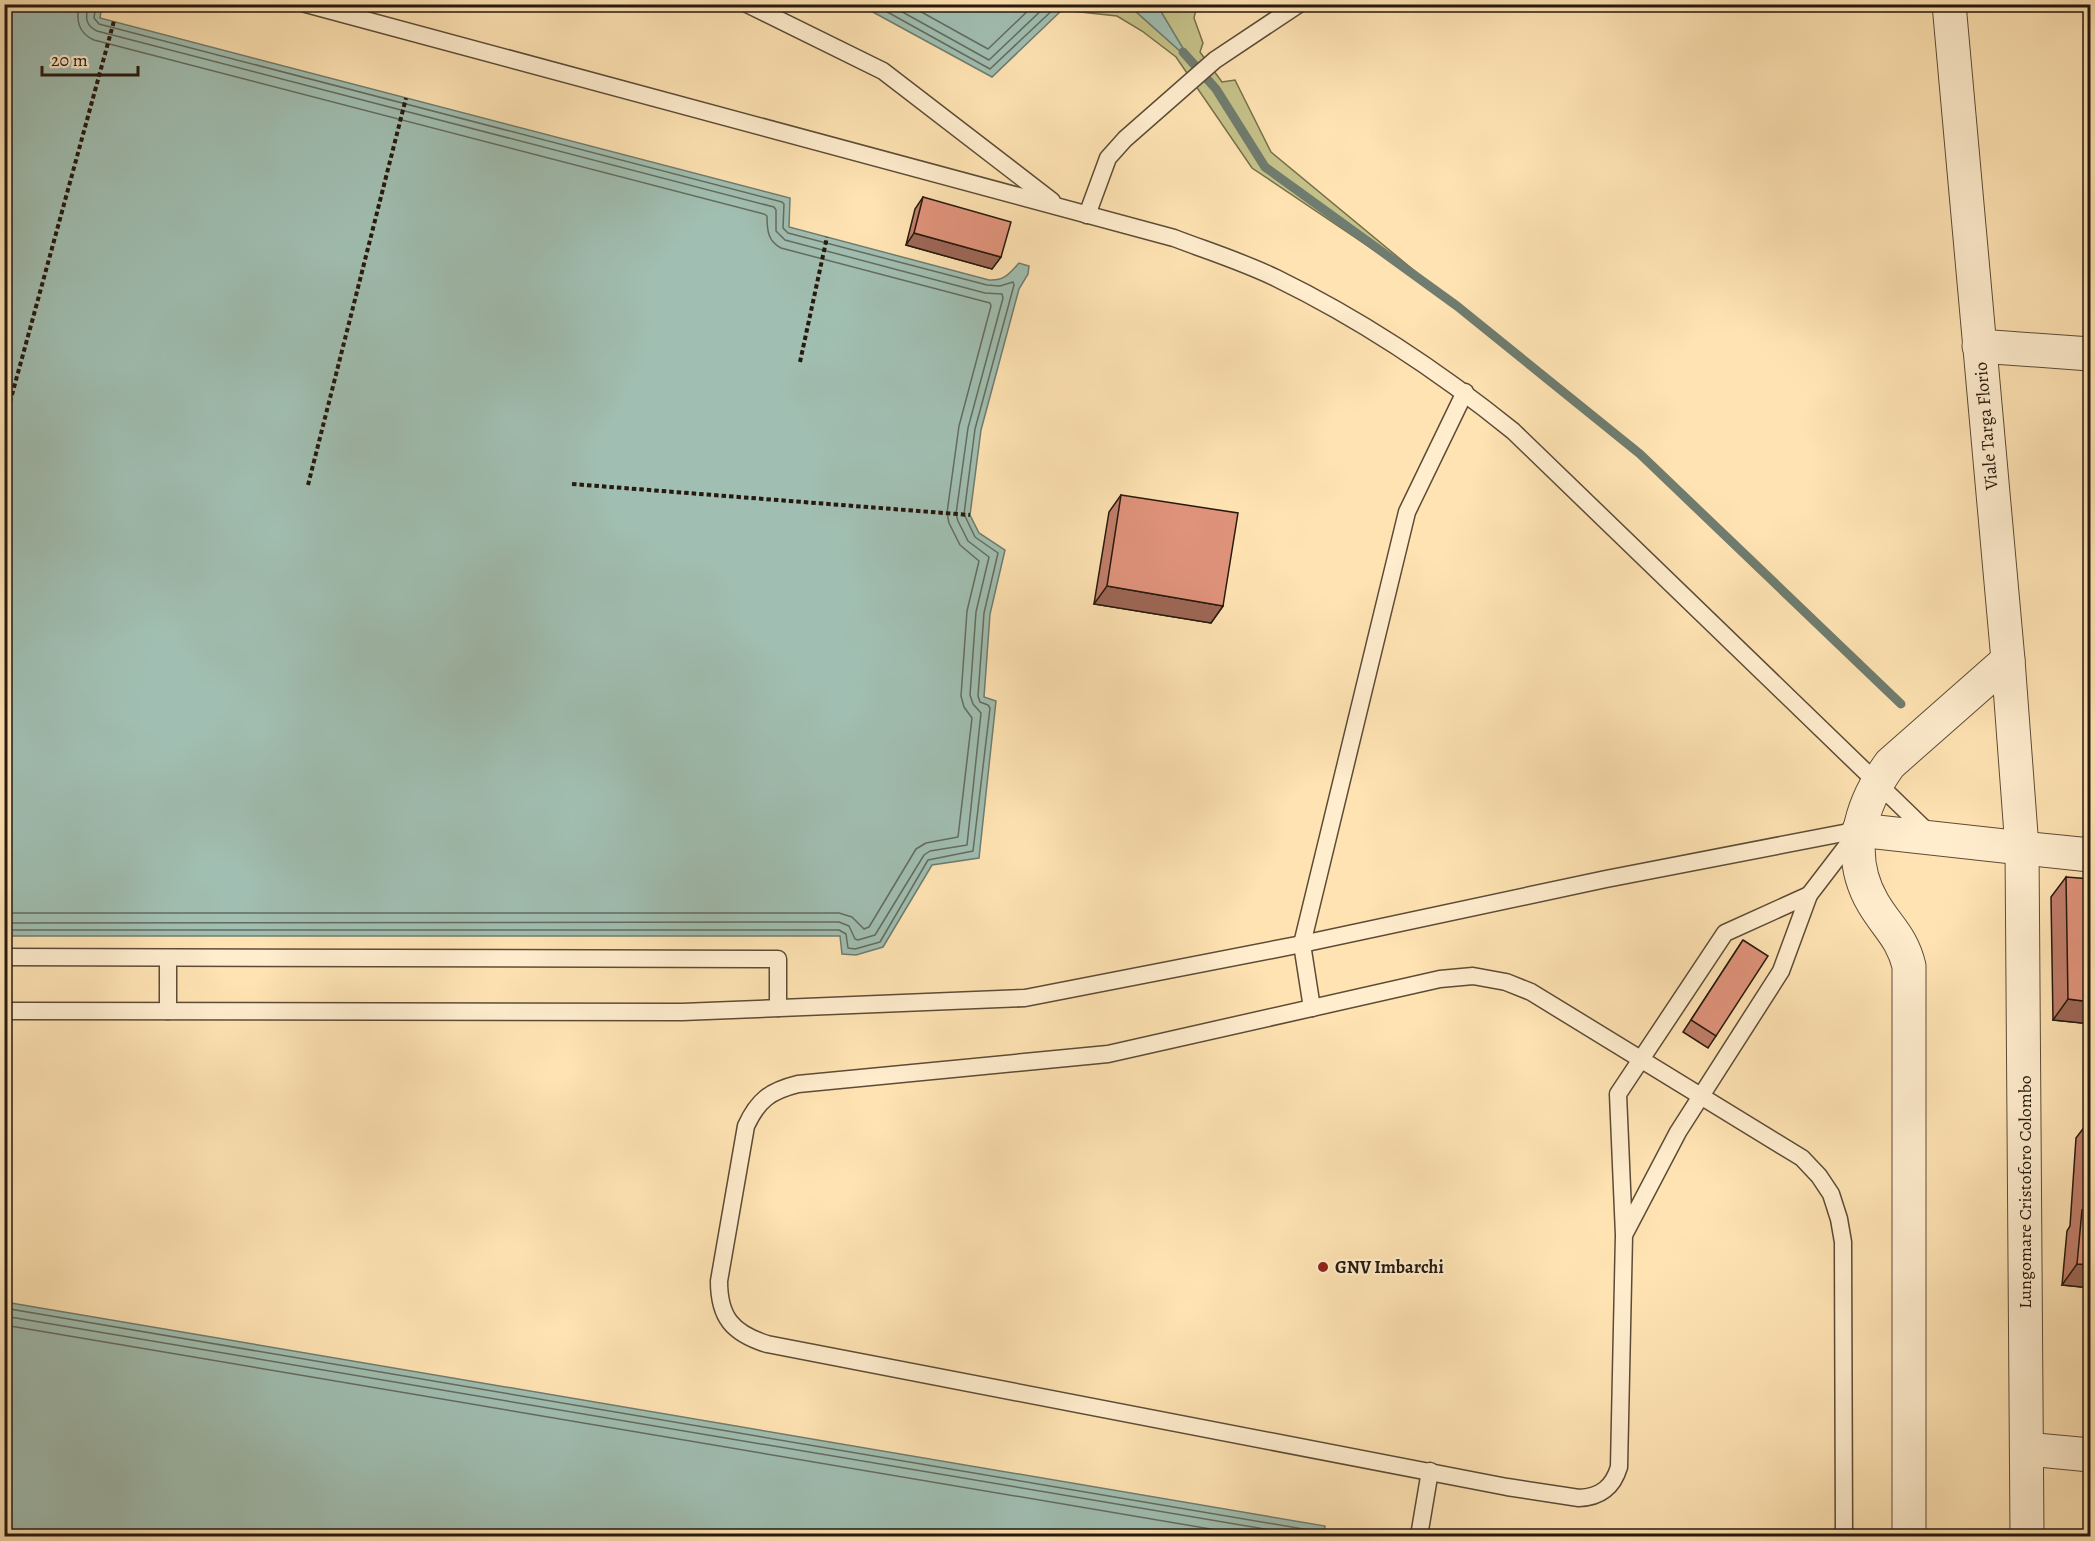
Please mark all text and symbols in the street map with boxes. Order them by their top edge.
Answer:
scale bar [42,39,138,77]
text: 20 m [51,48,88,72]
street label: Viale Targa Florio [1968,361,2004,492]
street label: Lungomare Cristoforo Colombo [2013,1075,2037,1309]
place label: GNV Imbarchi [1335,1255,1444,1279]
marker: GNV Imbarchi [1316,1260,1330,1274]

